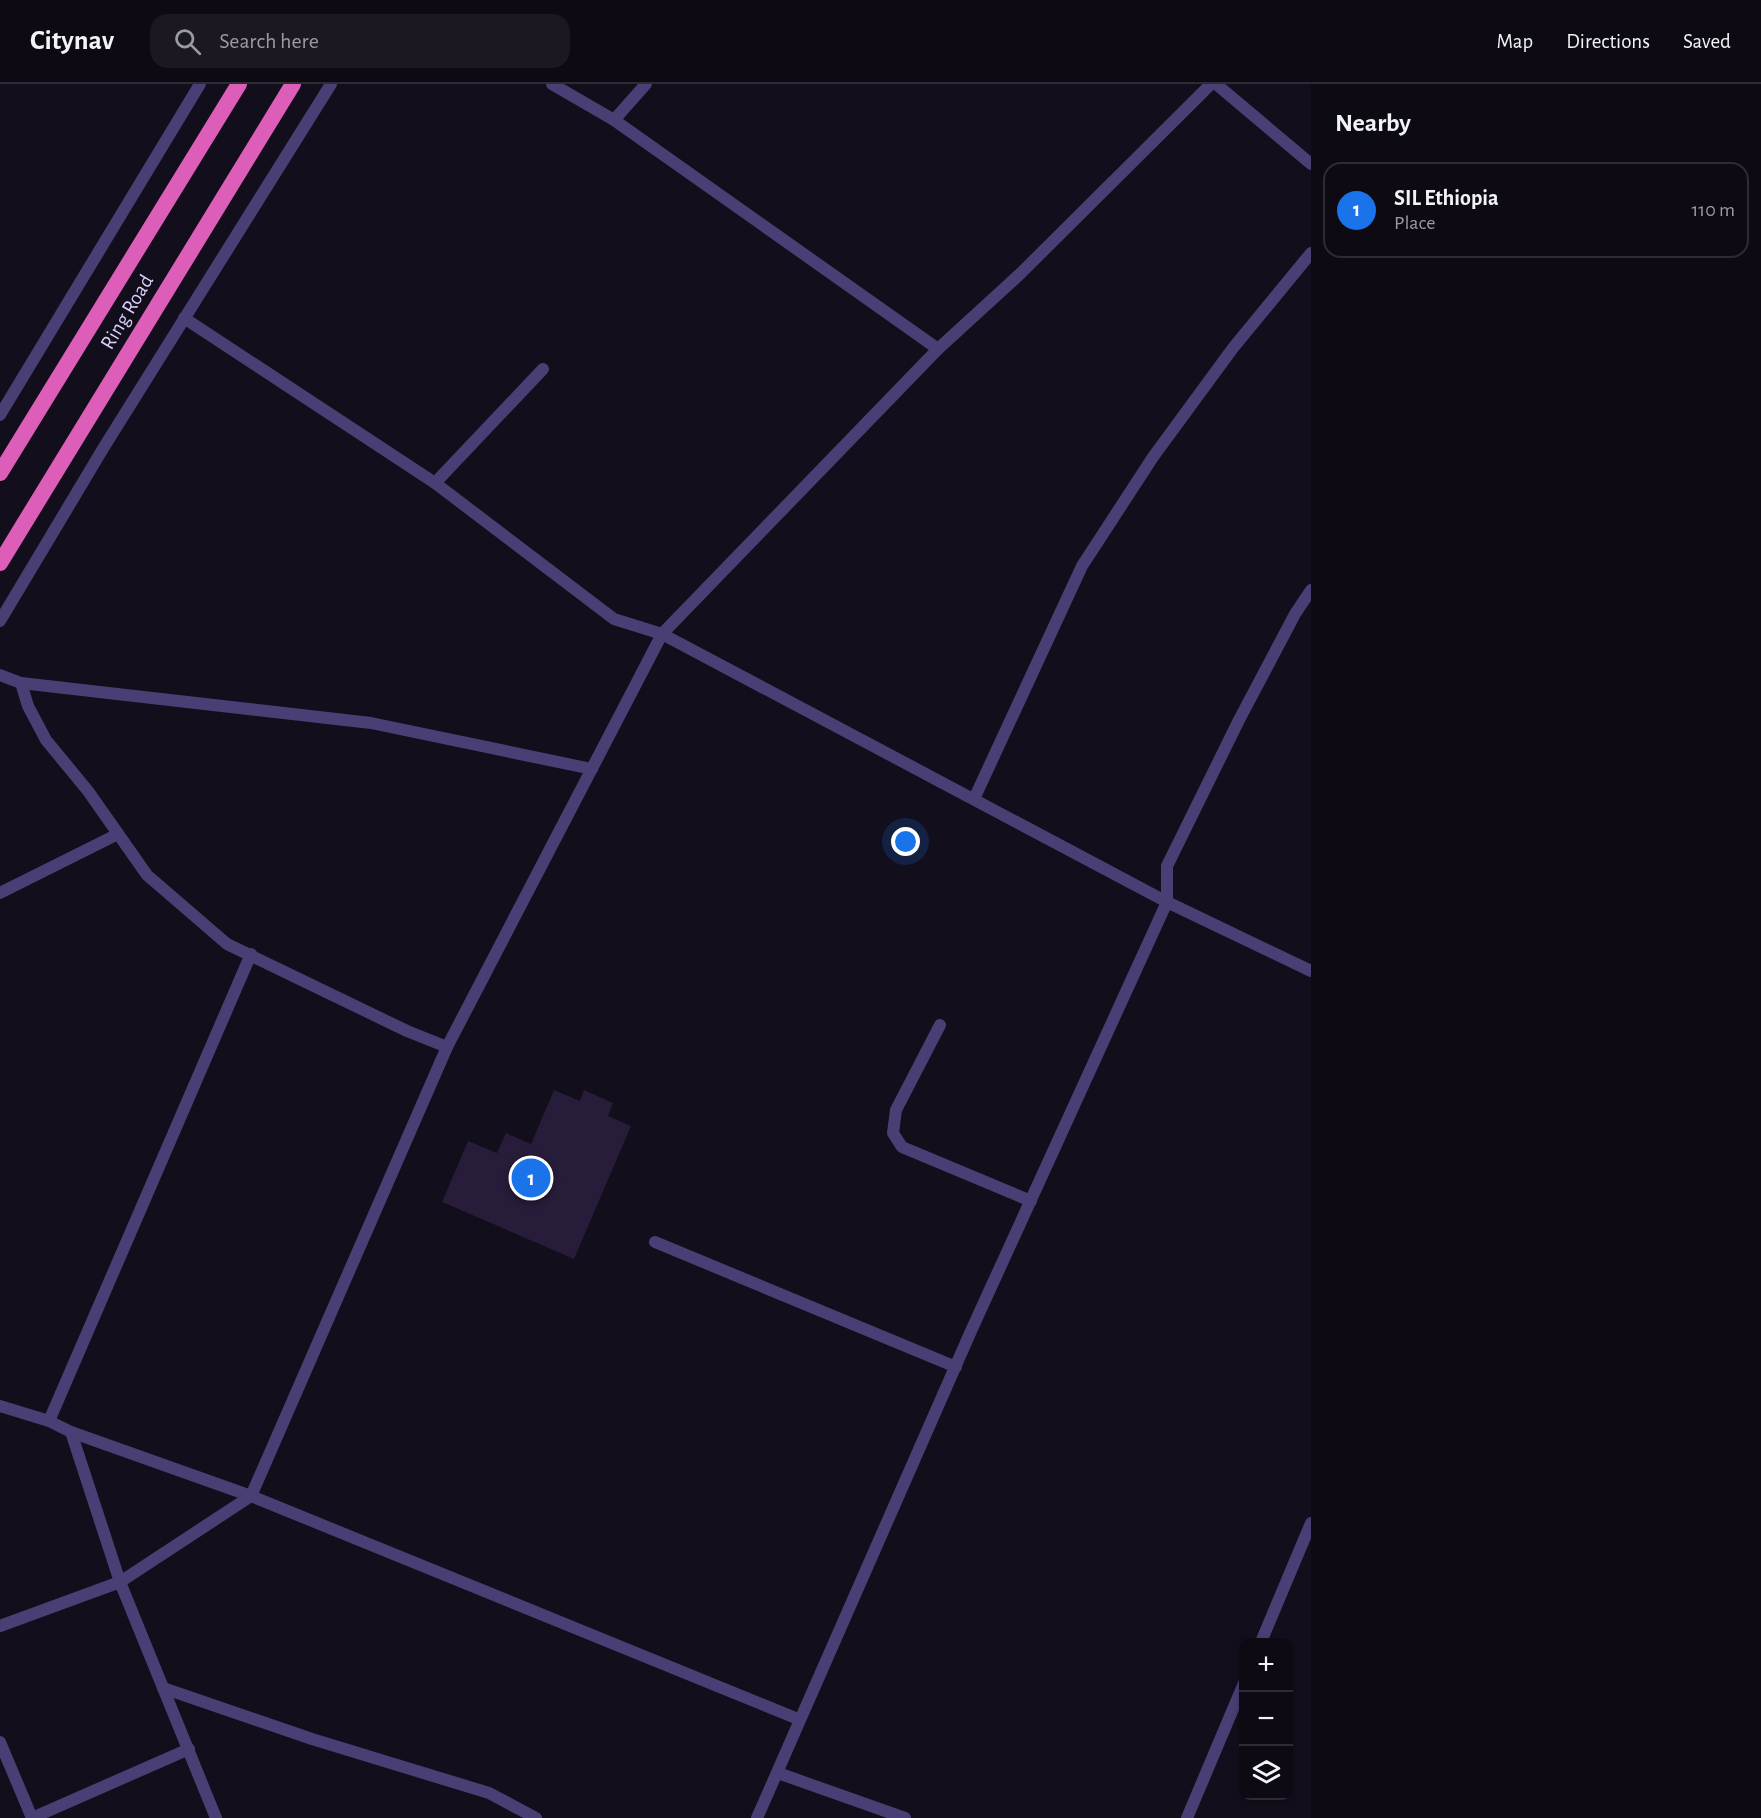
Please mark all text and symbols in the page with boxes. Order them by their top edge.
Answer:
search box [150,14,570,68]
icon: search [171,25,204,58]
text: Citynav [30,27,114,55]
text: Search here [219,30,319,52]
text: Map [1497,31,1533,52]
text: Directions [1566,31,1650,52]
text: Saved [1683,31,1731,52]
text: Nearby [1335,110,1411,136]
text: SIL Ethiopia [1394,187,1499,209]
text: 1 [1353,200,1360,220]
text: 110 m [1691,200,1735,220]
text: Place [1394,213,1435,233]
street label: Ring Road [97,271,157,353]
your location [891,827,920,856]
pin: 1 [512,1156,550,1200]
map controls [1239,1638,1293,1800]
button: + [1239,1638,1293,1692]
button: − [1239,1692,1293,1746]
button: layers [1239,1746,1293,1800]

